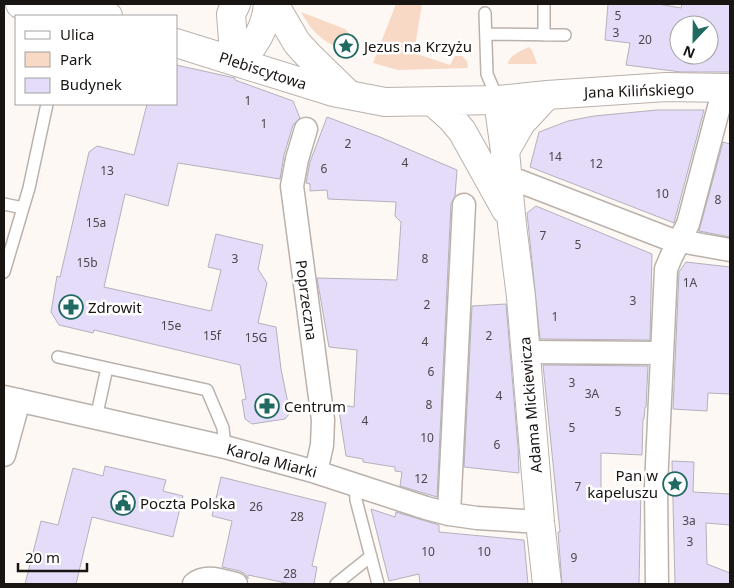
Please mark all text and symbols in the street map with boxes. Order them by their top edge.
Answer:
house number: 5 [615,7,622,24]
legend [15,15,178,105]
north arrow [669,15,719,65]
text: Ulica [60,24,94,44]
house number: 3 [613,24,620,41]
house number: 20 [638,31,652,48]
place icon: Jezus na Krzyżu [333,33,359,59]
place label: Jezus na Krzyżu [362,36,472,56]
text: N [680,42,698,63]
street label: Plebiscytowa [217,46,309,94]
text: Park [60,49,92,69]
text: Budynek [60,74,122,94]
street label: Jana Kilińskiego [582,78,694,102]
house number: 1 [245,92,251,109]
house number: 1 [261,115,267,132]
house number: 2 [345,135,352,152]
house number: 14 [548,148,562,165]
house number: 4 [402,154,409,171]
house number: 12 [589,155,603,172]
house number: 6 [321,160,328,177]
house number: 13 [100,162,114,179]
house number: 10 [655,185,669,202]
house number: 8 [715,191,722,208]
house number: 15a [86,214,106,231]
house number: 7 [540,227,547,244]
house number: 5 [575,236,582,253]
house number: 3 [232,250,239,267]
house number: 8 [422,250,429,267]
house number: 15b [76,254,98,271]
street label: Poprzeczna [291,258,323,342]
house number: 1A [683,274,698,291]
house number: 3 [630,292,637,309]
pharmacy icon: Zdrowit [58,294,84,320]
house number: 2 [424,296,431,313]
place label: Zdrowit [88,297,142,317]
house number: 1 [552,308,558,325]
house number: 15e [161,317,181,334]
house number: 15f [203,327,222,344]
house number: 2 [486,327,493,344]
house number: 15G [245,329,267,346]
house number: 4 [422,333,429,350]
street label: Adama Mickiewicza [514,336,546,474]
house number: 6 [428,363,435,380]
house number: 3 [569,374,576,391]
house number: 3A [585,385,600,402]
house number: 4 [496,387,503,404]
pharmacy icon: Centrum [254,393,280,419]
place label: Centrum [284,396,346,416]
house number: 8 [426,396,433,413]
house number: 5 [615,403,622,420]
house number: 4 [362,412,369,429]
house number: 5 [569,419,576,436]
house number: 10 [420,429,434,446]
house number: 6 [494,436,501,453]
street label: Karola Miarki [225,438,319,482]
place label: Pan w kapeluszu [587,465,658,502]
house number: 12 [414,470,428,487]
place icon: Pan w kapeluszu [662,471,688,497]
house number: 7 [575,478,582,495]
public building icon: Poczta Polska [110,490,136,516]
place label: Poczta Polska [140,493,236,513]
house number: 26 [249,498,263,515]
house number: 28 [290,508,304,525]
house number: 3a [682,512,696,529]
house number: 3 [687,533,694,550]
scale bar [18,540,86,572]
house number: 10 [421,543,435,560]
house number: 10 [477,543,491,560]
text: 20 m [25,547,60,567]
house number: 9 [571,549,578,566]
house number: 28 [283,565,297,582]

